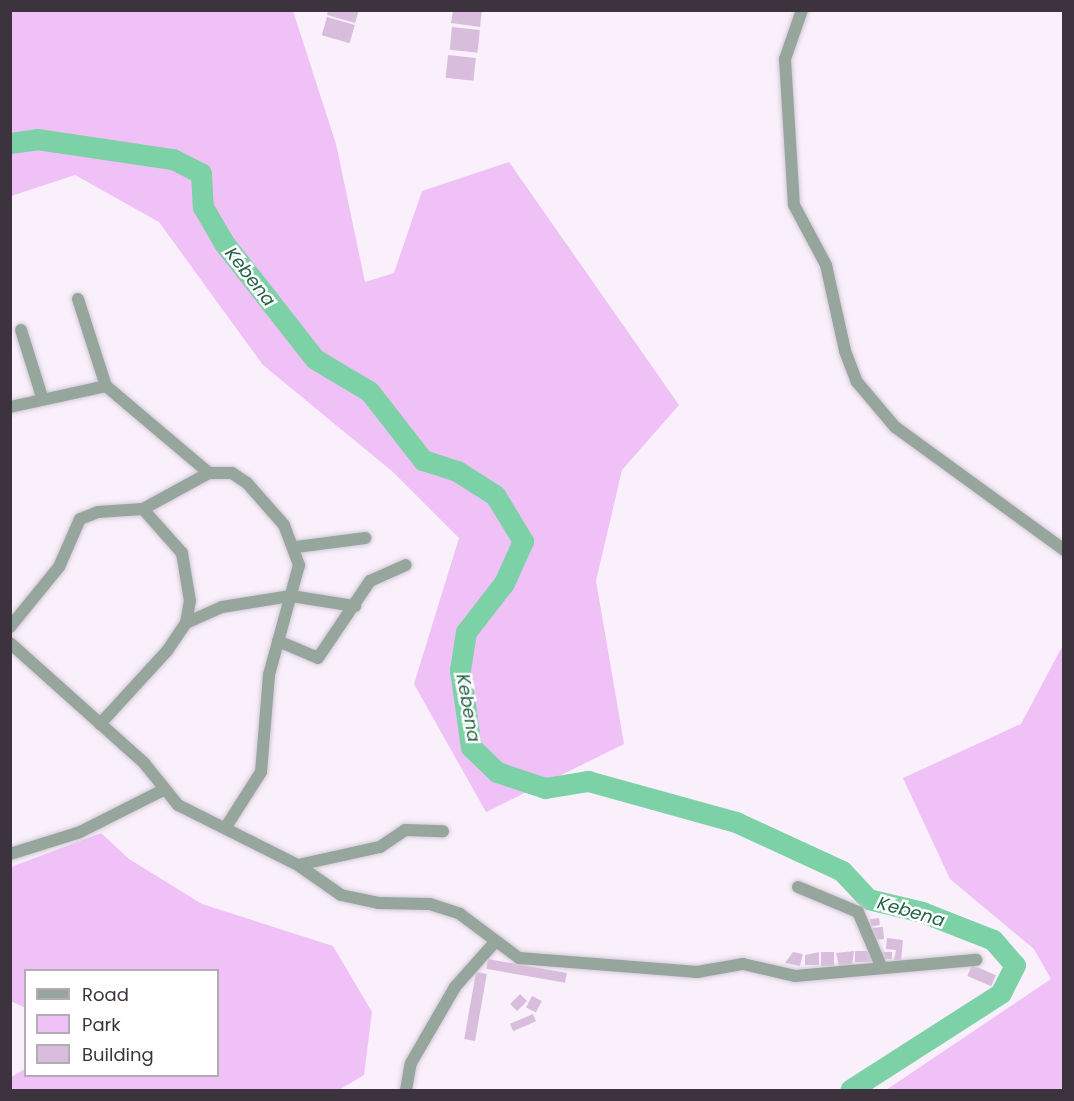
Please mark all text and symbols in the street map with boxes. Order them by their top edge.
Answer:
water label: Kebena [220,243,280,311]
water label: Kebena [451,672,485,744]
water label: Kebena [875,892,947,932]
legend [24,969,219,1077]
text: Road [82,982,129,1007]
text: Park [82,1012,121,1037]
text: Building [82,1042,154,1067]

